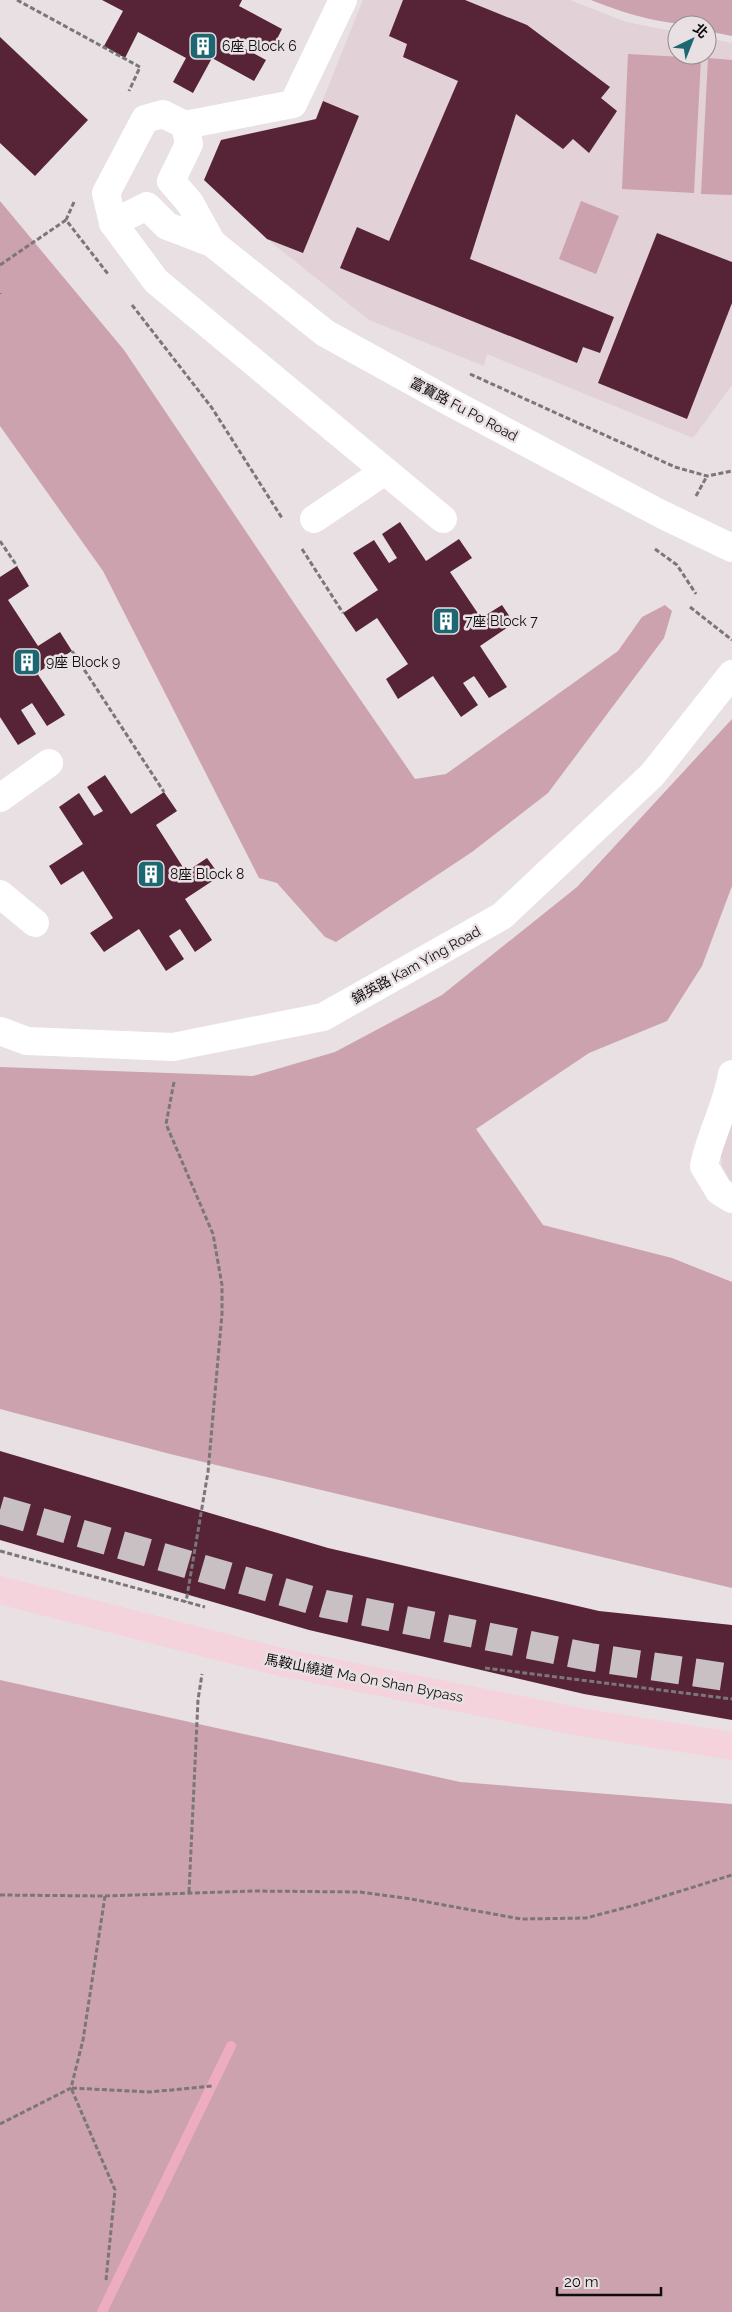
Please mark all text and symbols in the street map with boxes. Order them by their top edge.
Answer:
north arrow [667,15,717,65]
text: 北 [690,20,711,41]
building icon: 6座 Block 6 [188,31,218,61]
place label: 6座 Block 6 [222,38,297,54]
street label: 富寶路 Fu Po Road [408,374,520,444]
building icon: 7座 Block 7 [431,606,461,636]
place label: 7座 Block 7 [465,613,538,629]
building icon: 9座 Block 9 [12,647,42,677]
place label: 9座 Block 9 [46,654,120,670]
building icon: 8座 Block 8 [136,859,166,889]
place label: 8座 Block 8 [170,866,244,882]
street label: 錦英路 Kam Ying Road [349,923,483,1007]
street label: 馬鞍山繞道 Ma On Shan Bypass [263,1651,465,1705]
scale bar [557,2264,661,2296]
text: 20 m [564,2273,599,2291]

